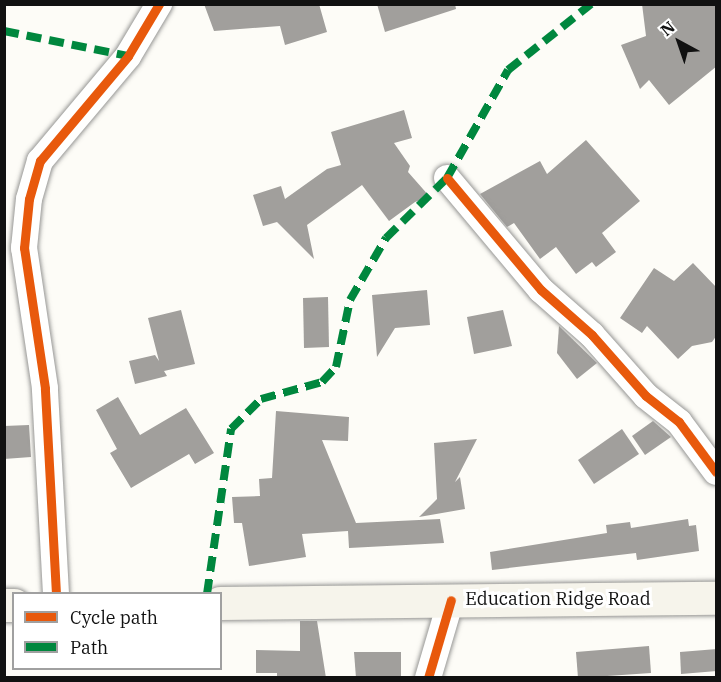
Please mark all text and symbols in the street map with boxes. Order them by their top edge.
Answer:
north arrow [649,12,709,72]
text: N [656,16,679,40]
street label: Education Ridge Road [465,588,651,610]
legend [12,592,222,670]
text: Cycle path [70,606,158,629]
text: Path [70,636,108,659]

